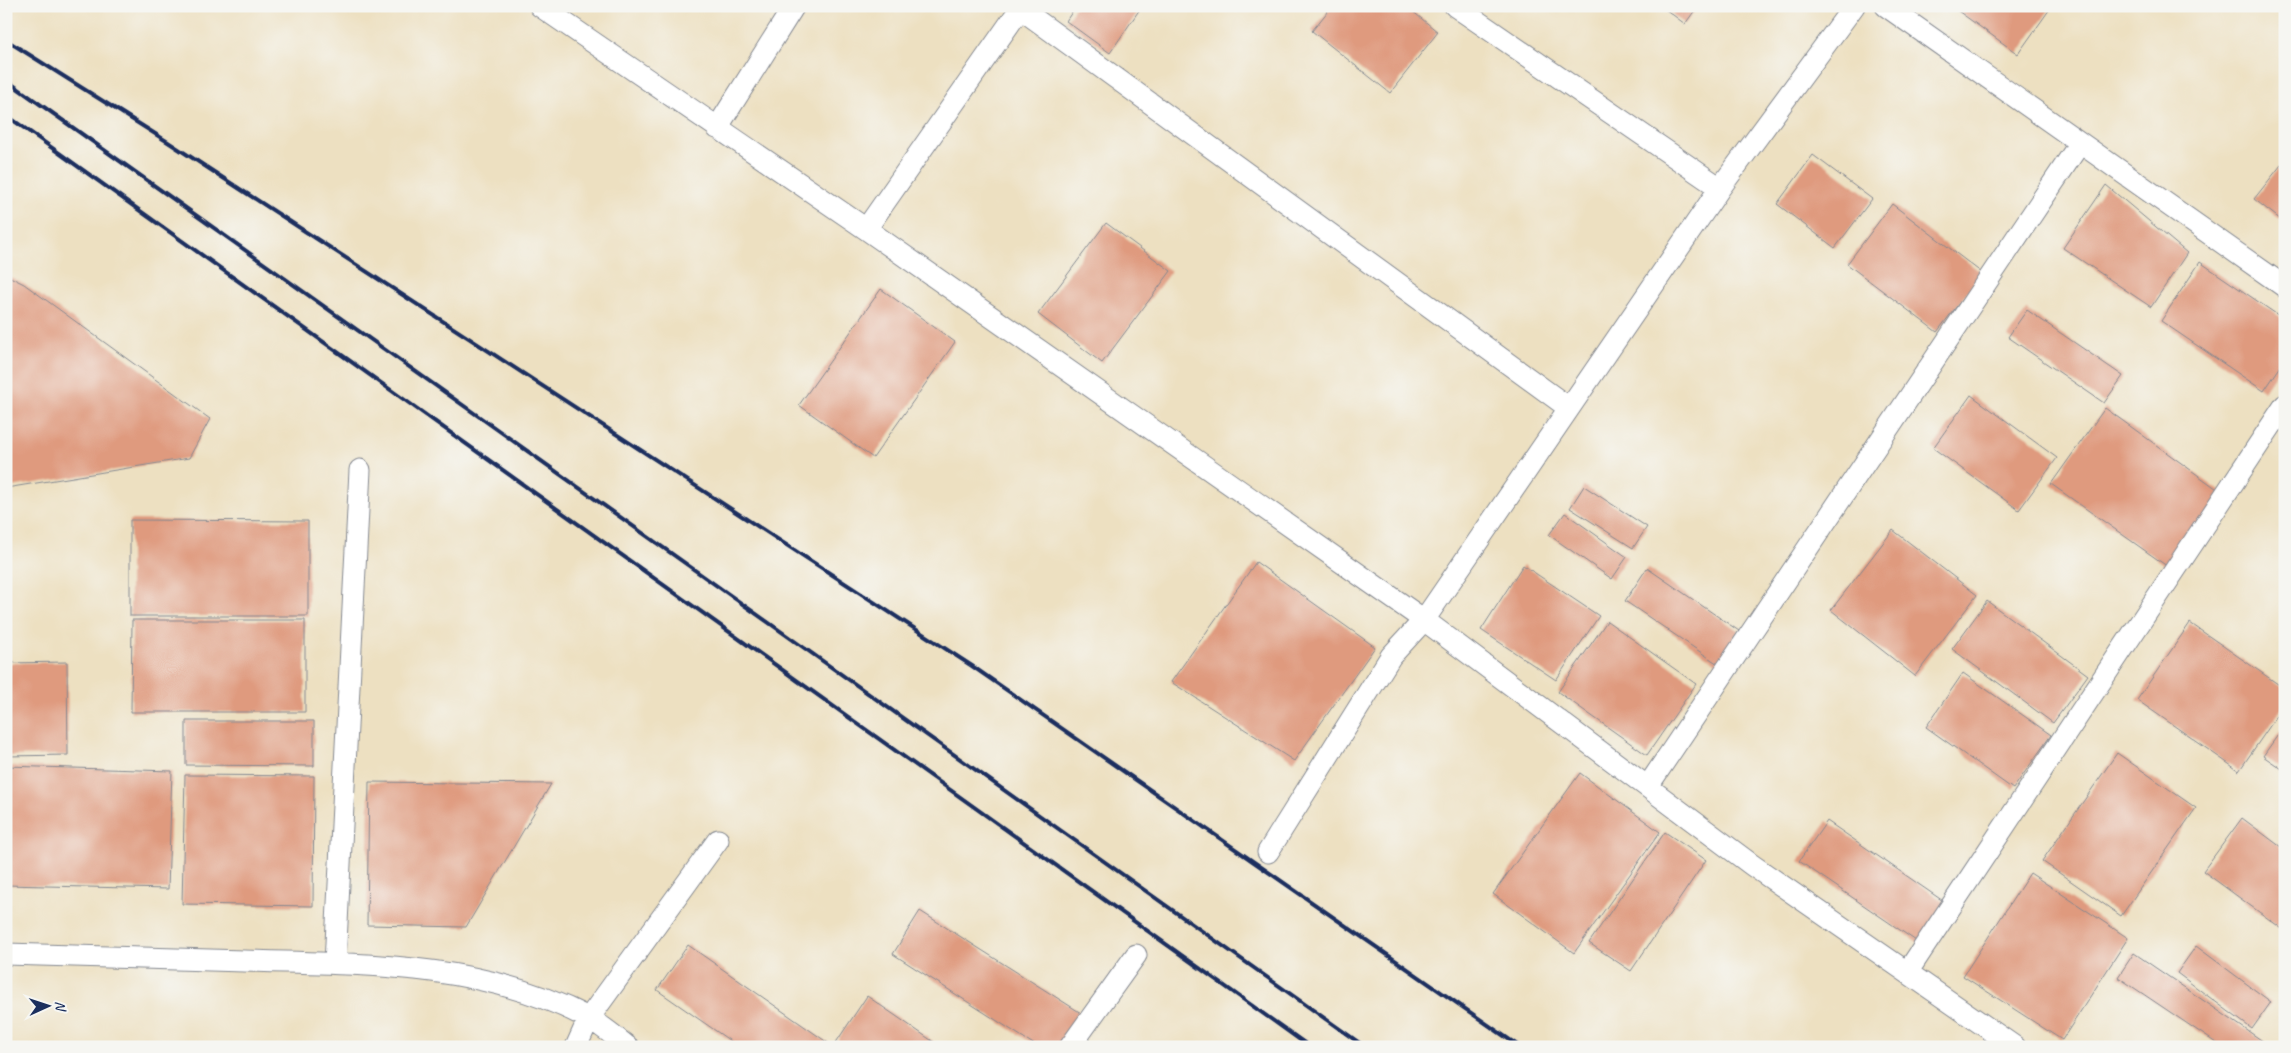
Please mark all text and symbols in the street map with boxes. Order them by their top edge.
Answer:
north arrow [22,980,72,1030]
text: N [52,1001,69,1012]

